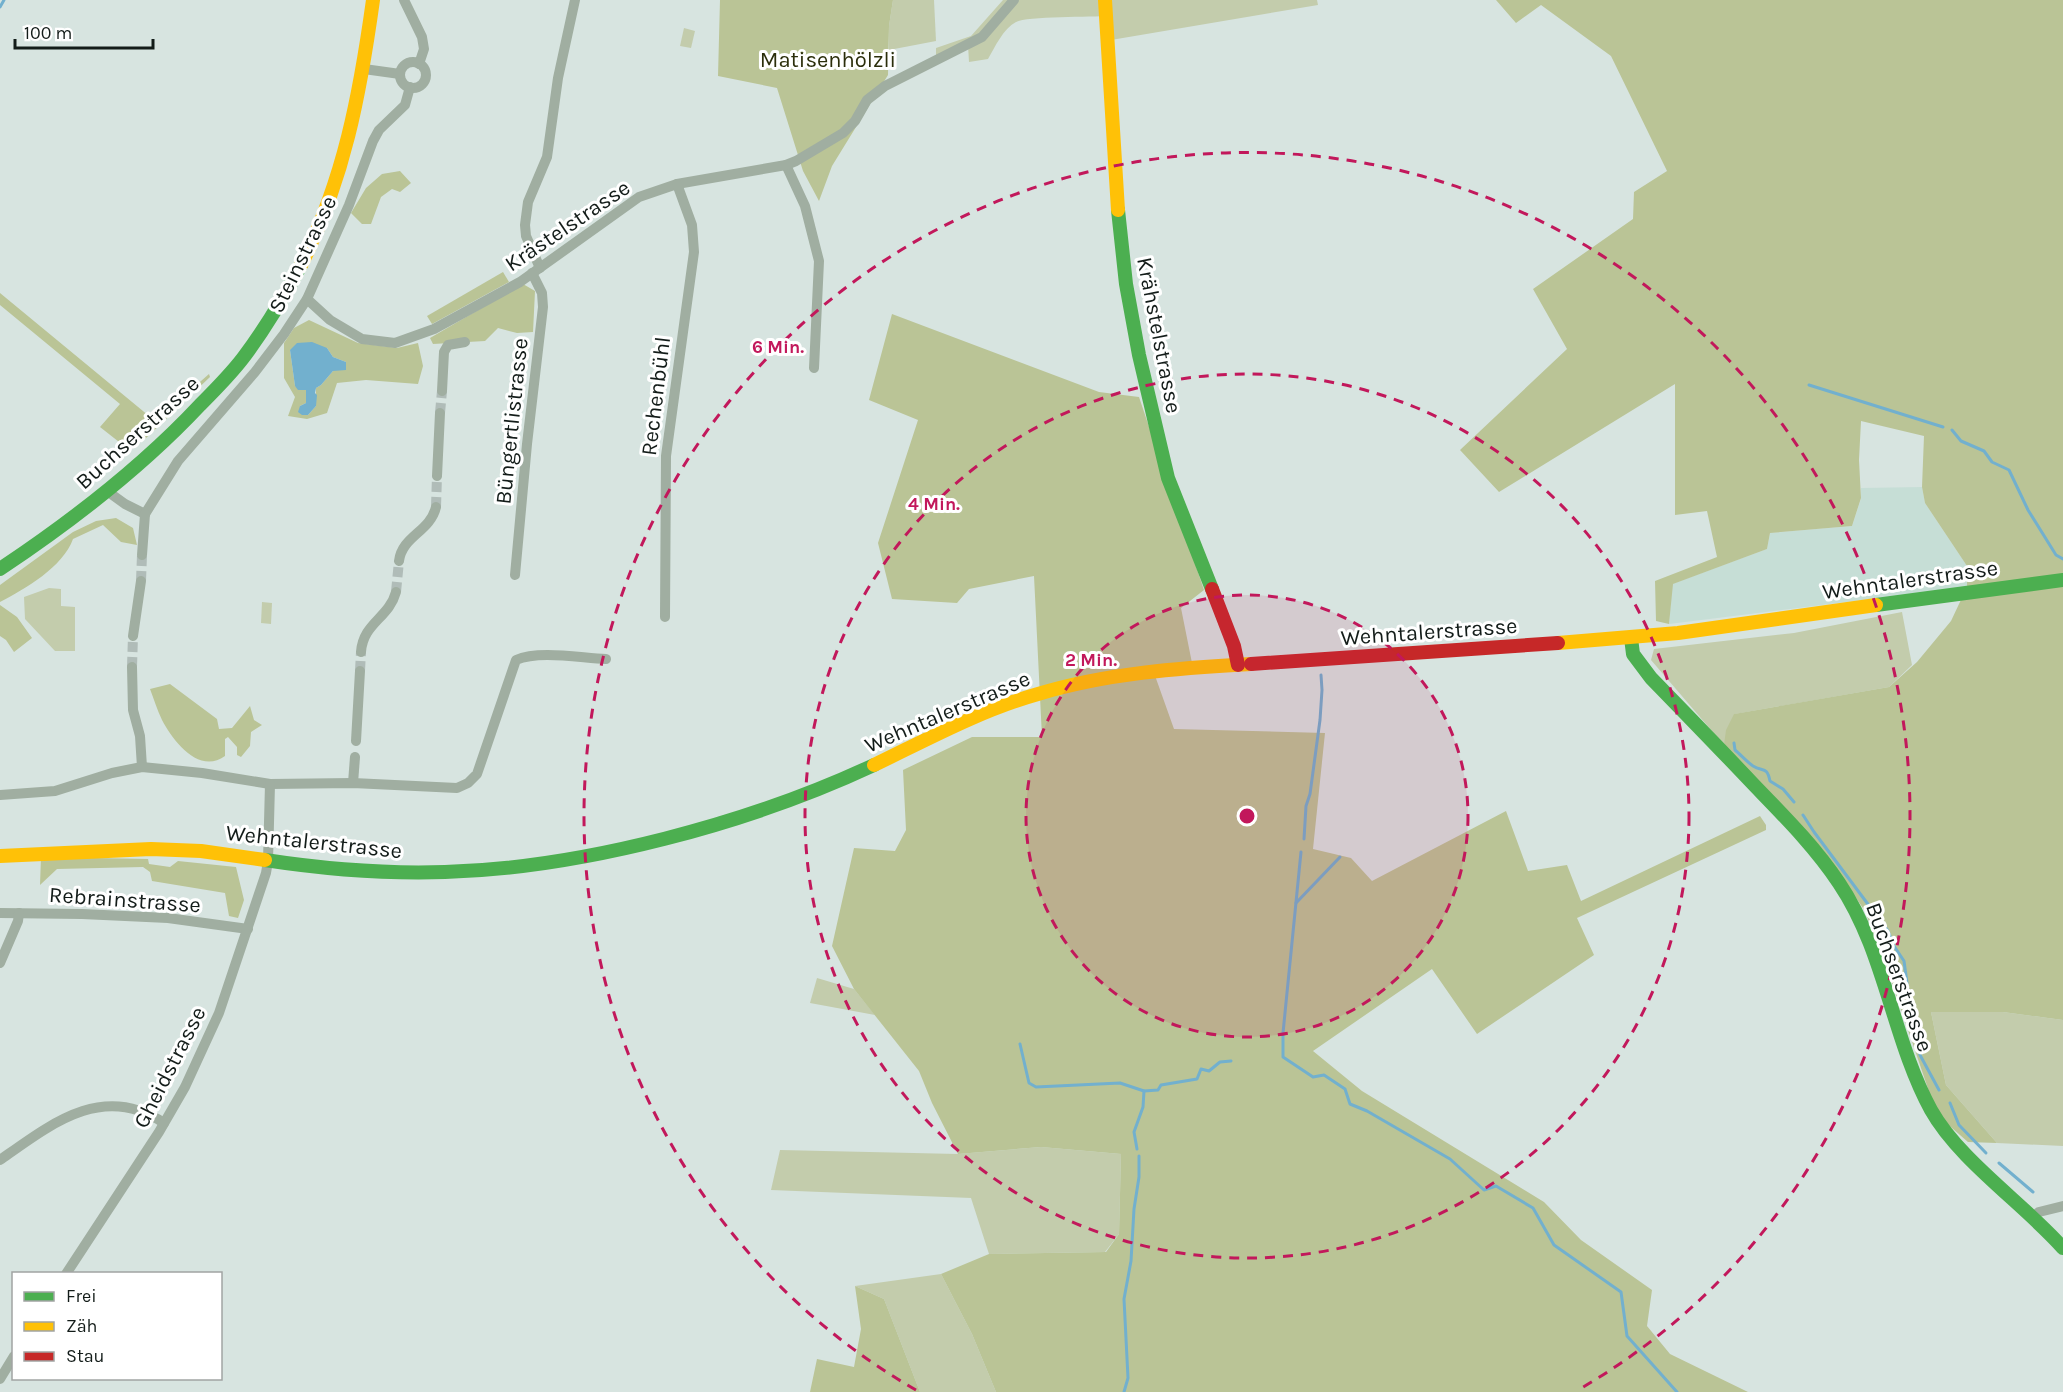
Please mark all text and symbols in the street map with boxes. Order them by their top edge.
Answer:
scale bar [15,12,153,50]
text: 100 m [24,22,72,44]
park label: Matisenhölzli [760,47,896,73]
street label: Krästelstrasse [500,174,635,277]
street label: Steinstrasse [263,192,342,317]
street label: Krähstelstrasse [1131,255,1187,415]
street label: Rechenbühl [636,335,676,457]
text: 6 Min. [752,336,804,358]
street label: Büngertlistrasse [490,337,534,506]
street label: Buchserstrasse [71,371,205,495]
text: 4 Min. [908,493,960,515]
street label: Wehntalerstrasse [1821,555,2000,605]
street label: Wehntalerstrasse [1340,613,1518,651]
text: 2 Min. [1065,649,1117,671]
street label: Wehntalerstrasse [861,665,1034,758]
centre of rings [1237,806,1257,826]
street label: Wehntalerstrasse [225,820,403,864]
street label: Rebrainstrasse [48,882,202,918]
street label: Buchserstrasse [1860,899,1938,1055]
street label: Gheidstrasse [128,1002,212,1132]
legend [12,1272,222,1380]
text: Frei [66,1285,97,1307]
text: Zäh [66,1315,97,1337]
text: Stau [66,1345,104,1367]

